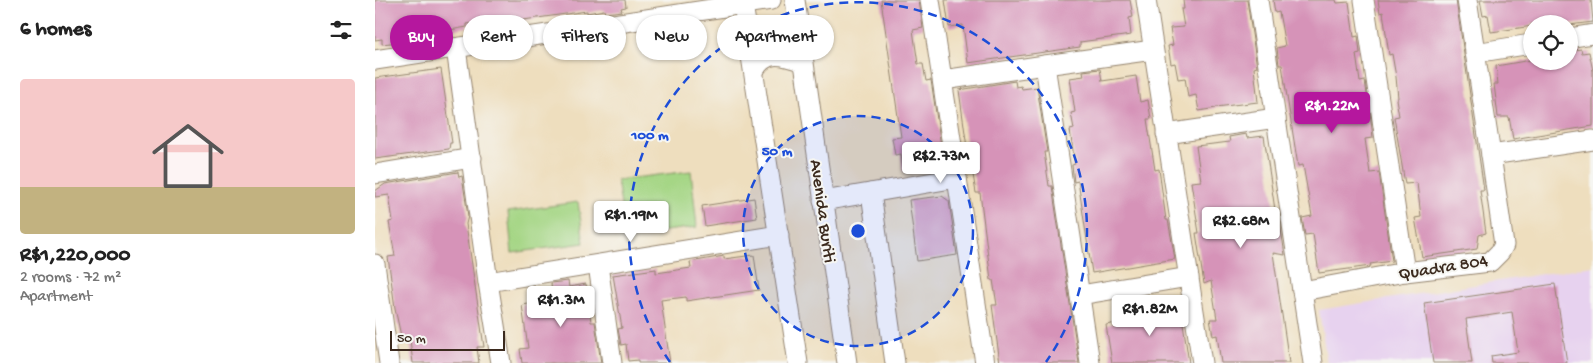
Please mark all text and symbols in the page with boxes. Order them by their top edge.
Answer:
chip: Buy [390,15,453,60]
chip: Rent [463,15,533,60]
chip: Filters [543,15,626,60]
chip: New [636,15,707,60]
chip: Apartment [717,15,834,60]
map controls [1523,15,1578,70]
button: locate [1523,15,1578,70]
icon: filters [327,16,355,44]
text: 6 homes [20,18,91,43]
pin: R$1.22M [1286,92,1378,134]
text: R$1.22M [1305,98,1359,117]
icon: home [143,111,233,201]
text: 100 m [630,127,669,145]
pin: R$2.73M [895,142,987,184]
text: 50 m [762,143,793,161]
text: R$2.73M [913,148,969,167]
street label: Avenida Buriti [804,158,839,265]
pin: R$1.19M [585,200,677,243]
pin: R$2.68M [1195,206,1287,249]
text: R$1.19M [605,207,657,226]
text: R$2.68M [1213,213,1269,232]
centre of rings [849,222,867,240]
text: R$1,220,000 [20,244,130,269]
street label: Quadra 804 [1397,251,1490,286]
text: 2 rooms · 72 m² [20,269,121,288]
pin: R$1.3M [520,286,602,328]
text: Apartment [20,288,92,307]
text: R$1.3M [538,292,584,311]
pin: R$1.82M [1104,294,1196,337]
text: R$1.82M [1123,301,1177,320]
scale bar [390,328,505,351]
text: 50 m [397,331,426,348]

